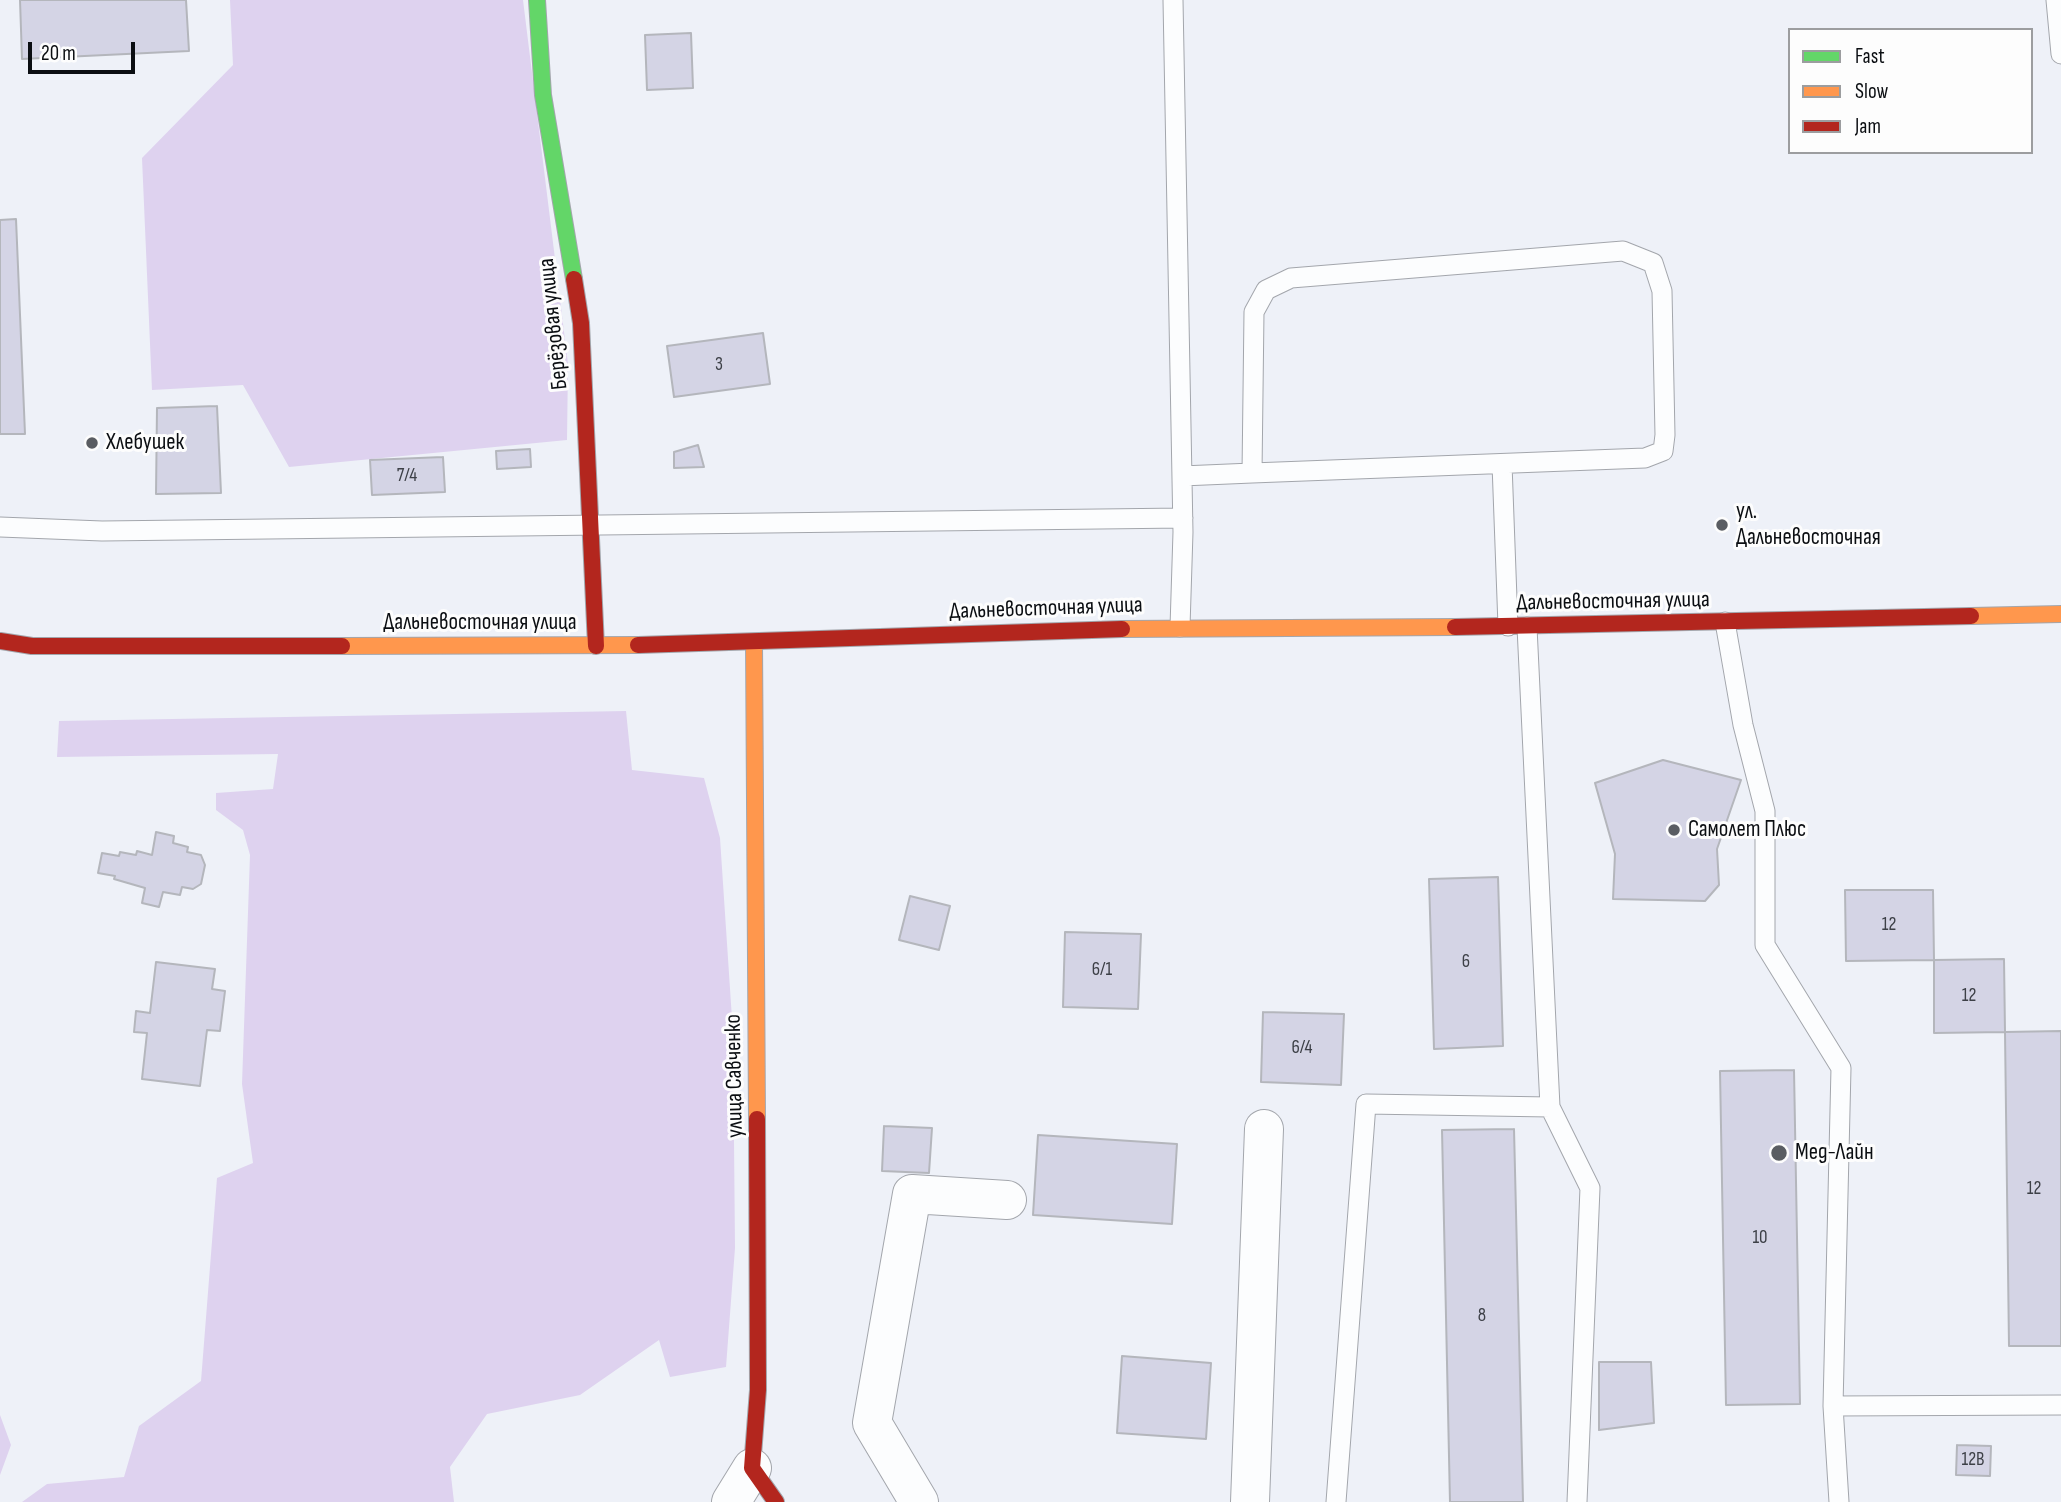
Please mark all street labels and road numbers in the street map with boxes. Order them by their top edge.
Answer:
street label: Берёзовая улица [533,257,575,391]
street label: Дальневосточная улица [1516,587,1710,617]
street label: Дальневосточная улица [949,592,1143,626]
street label: Дальневосточная улица [383,609,577,637]
street label: улица Савченко [720,1014,750,1138]

